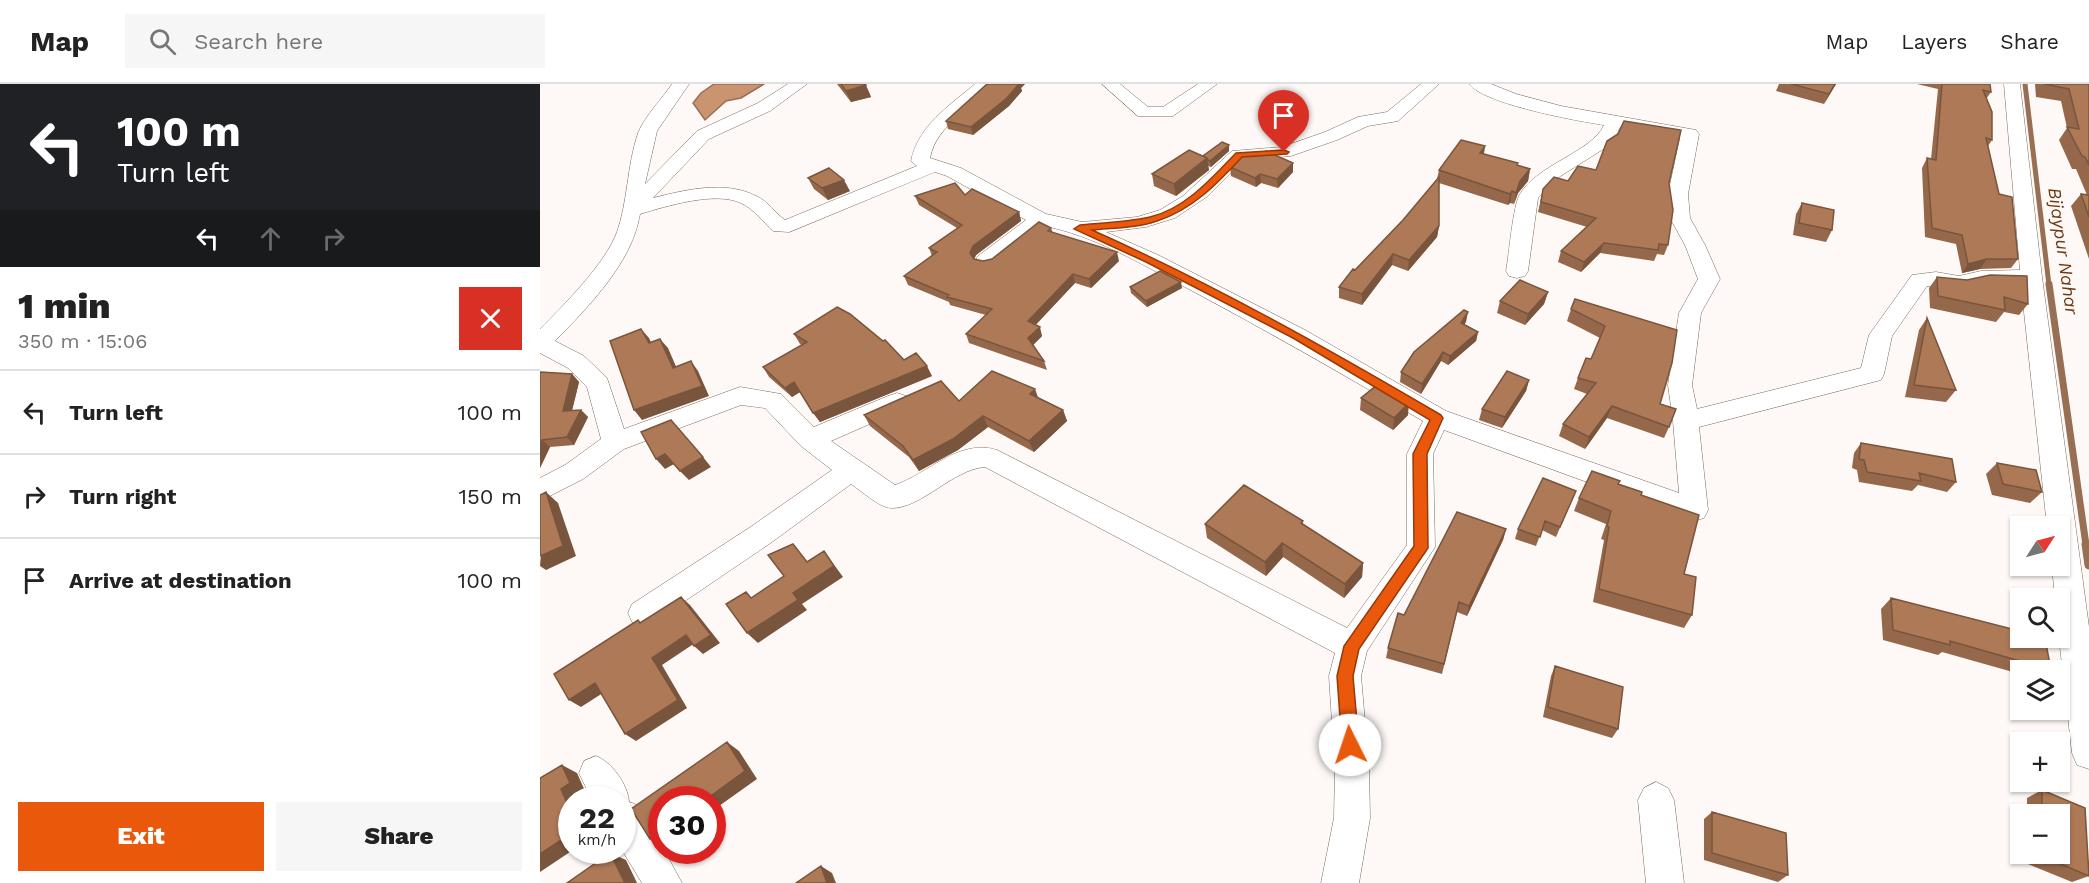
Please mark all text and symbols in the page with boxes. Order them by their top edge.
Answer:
search box [125,14,545,68]
text: Map [30,25,89,58]
icon: search [146,25,179,58]
text: Search here [194,29,323,54]
text: Map [1825,29,1868,54]
text: Layers [1901,29,1967,54]
text: Share [2000,29,2059,54]
pin [1258,90,1309,152]
icon: arrive [1267,99,1300,132]
text: 100 m [117,107,241,156]
icon: left [18,108,96,186]
text: Turn left [117,157,229,189]
water label: Bijaypur Nahar [2044,186,2083,317]
icon: left [191,222,224,255]
icon: ahead [254,222,287,255]
icon: right [317,222,350,255]
text: 1 min [18,285,111,327]
button: close [459,287,522,350]
text: 350 m · 15:06 [18,329,147,353]
icon: left [18,396,51,429]
text: Turn left [69,400,163,425]
text: 100 m [458,400,522,425]
icon: right [18,480,51,513]
text: Turn right [69,484,176,509]
text: 150 m [458,484,522,509]
north arrow [2010,516,2070,576]
map controls [2010,516,2070,864]
icon: arrive [18,564,51,597]
text: Arrive at destination [69,568,292,593]
text: 100 m [458,568,522,593]
button: search [2010,588,2070,648]
button: layers [2010,660,2070,720]
position arrow [1318,713,1382,777]
button: + [2010,732,2070,792]
speed limit sign: 30 [648,786,726,864]
text: 22 [579,800,615,835]
button: Exit [18,802,264,871]
button: Share [276,802,522,871]
button: − [2010,804,2070,864]
text: km/h [578,831,616,849]

